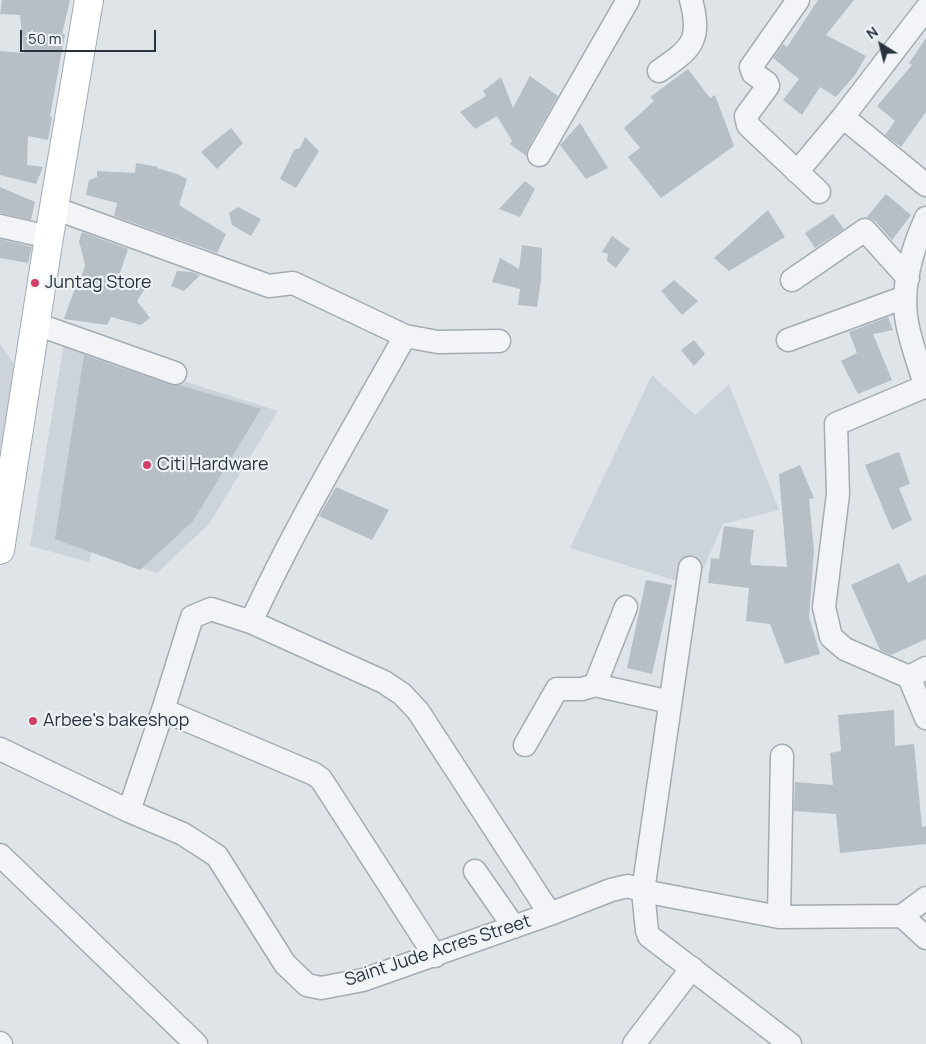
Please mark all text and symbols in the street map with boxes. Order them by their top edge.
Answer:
scale bar [22,20,159,52]
north arrow [856,20,906,70]
text: N [862,22,882,43]
text: 50 m [28,28,62,49]
place label: Juntag Store [45,272,152,294]
marker: Juntag Store [29,277,41,289]
place label: Citi Hardware [157,454,268,476]
marker: Citi Hardware [141,459,153,471]
place label: Arbee's bakeshop [43,710,189,732]
marker: Arbee's bakeshop [27,715,39,727]
street label: Saint Jude Acres Street [342,911,534,991]

